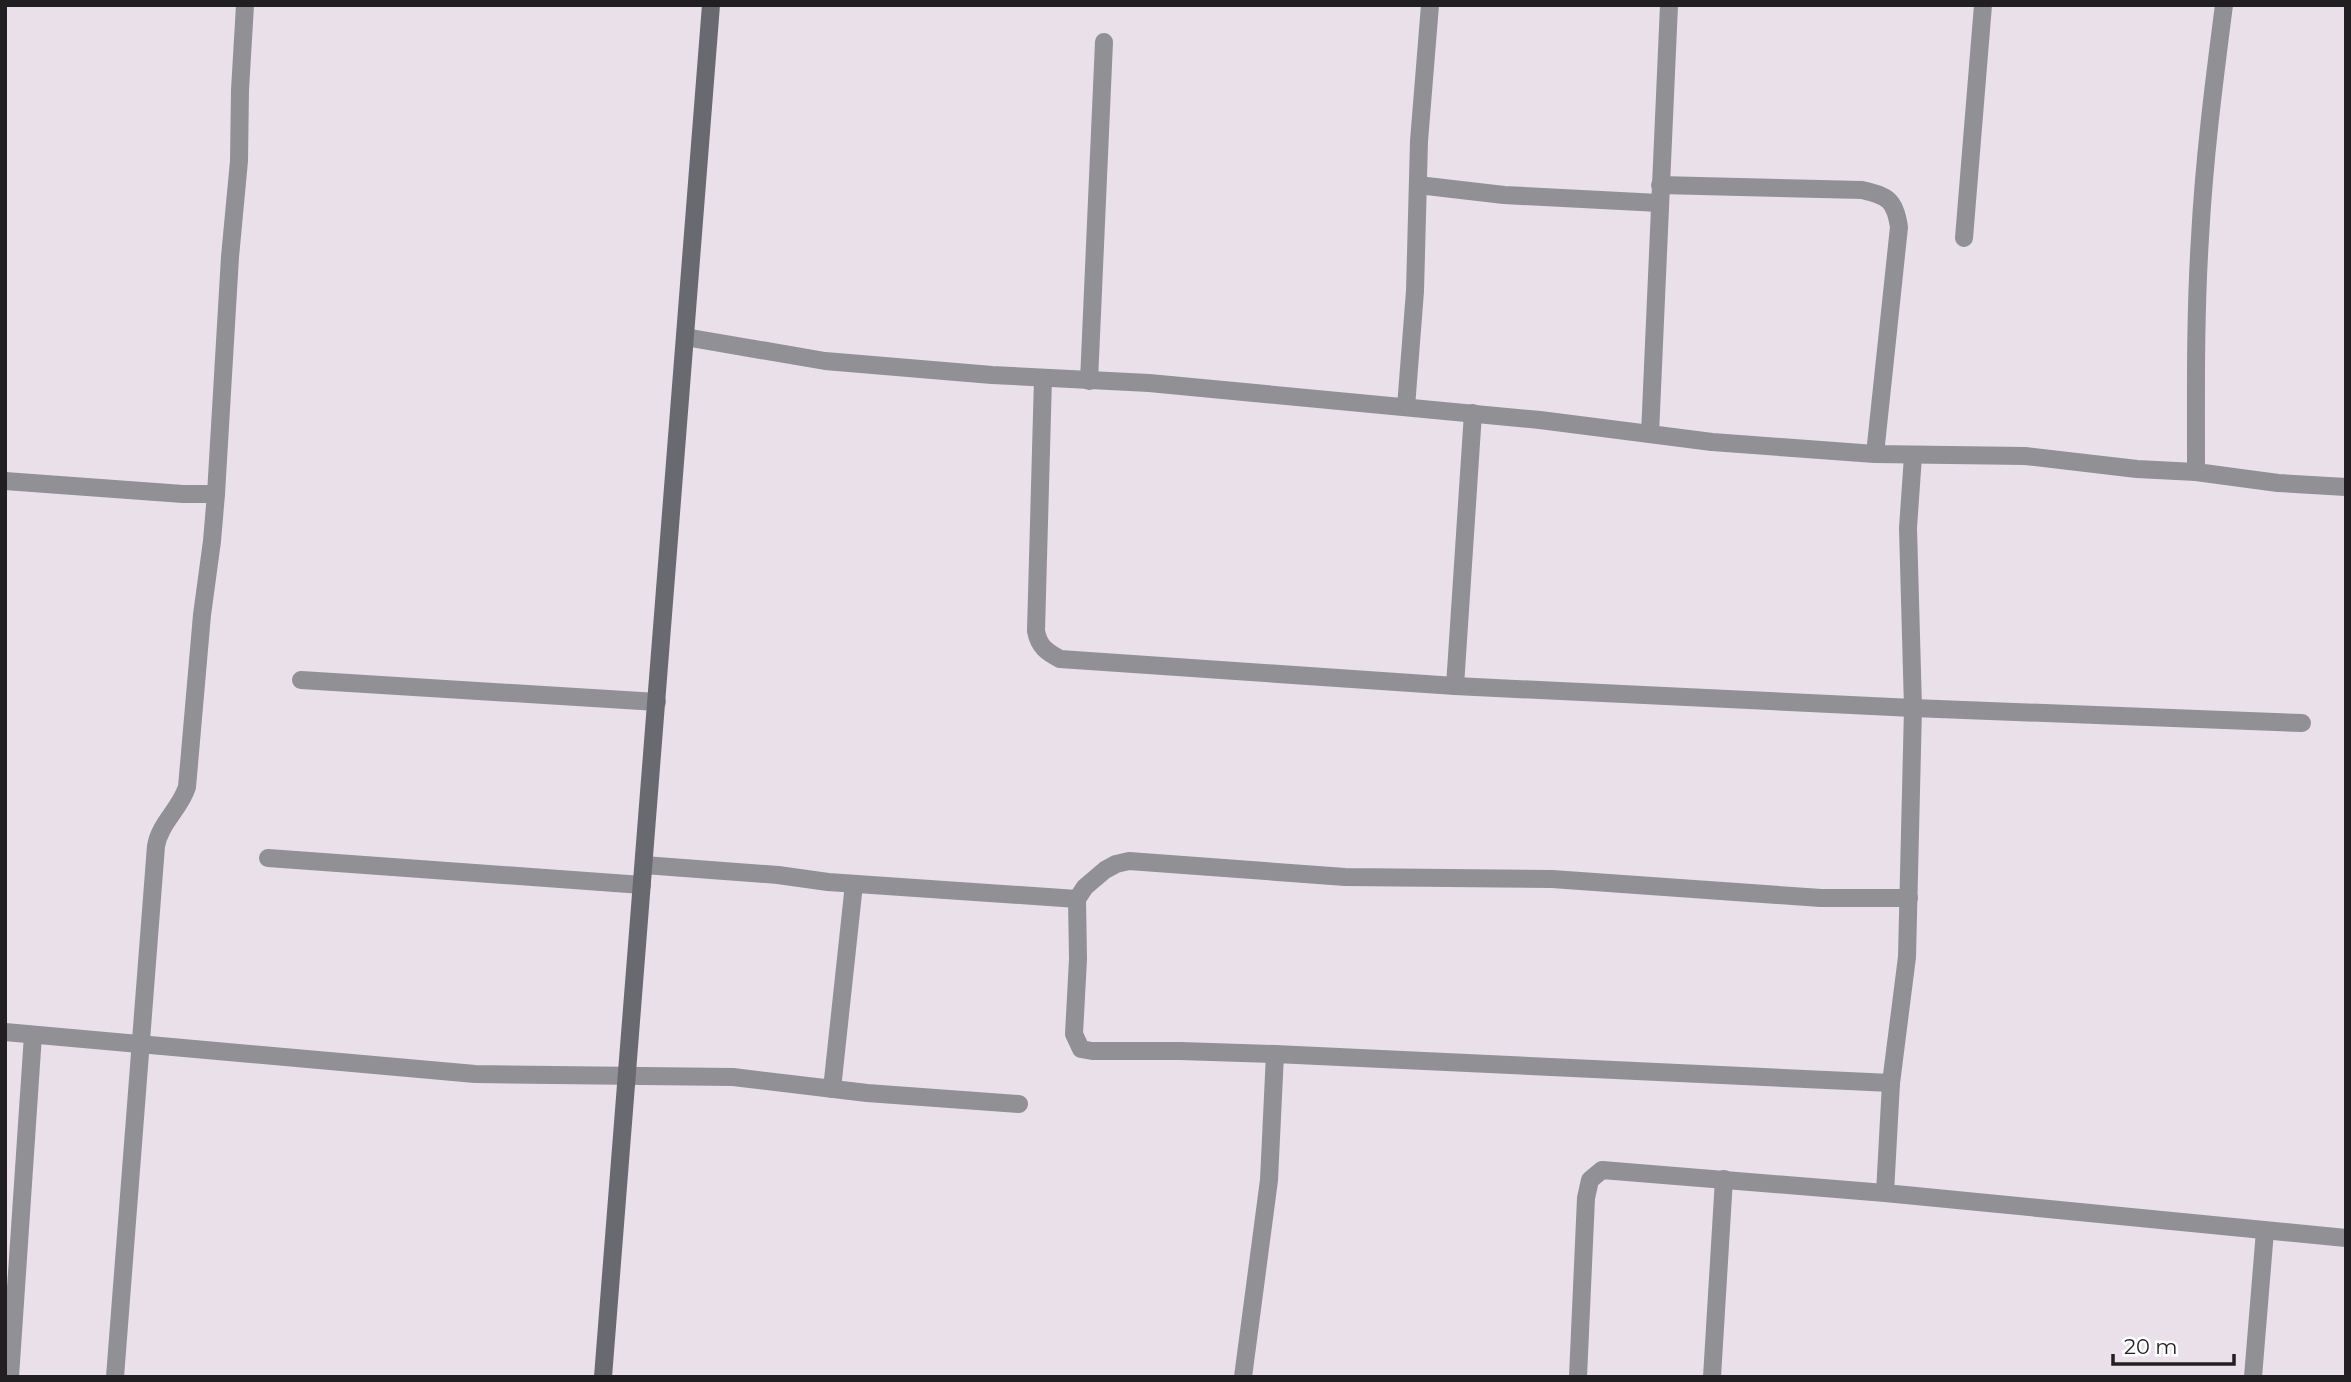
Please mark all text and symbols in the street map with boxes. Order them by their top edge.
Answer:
scale bar [2113,1322,2234,1366]
text: 20 m [2124,1334,2178,1359]

